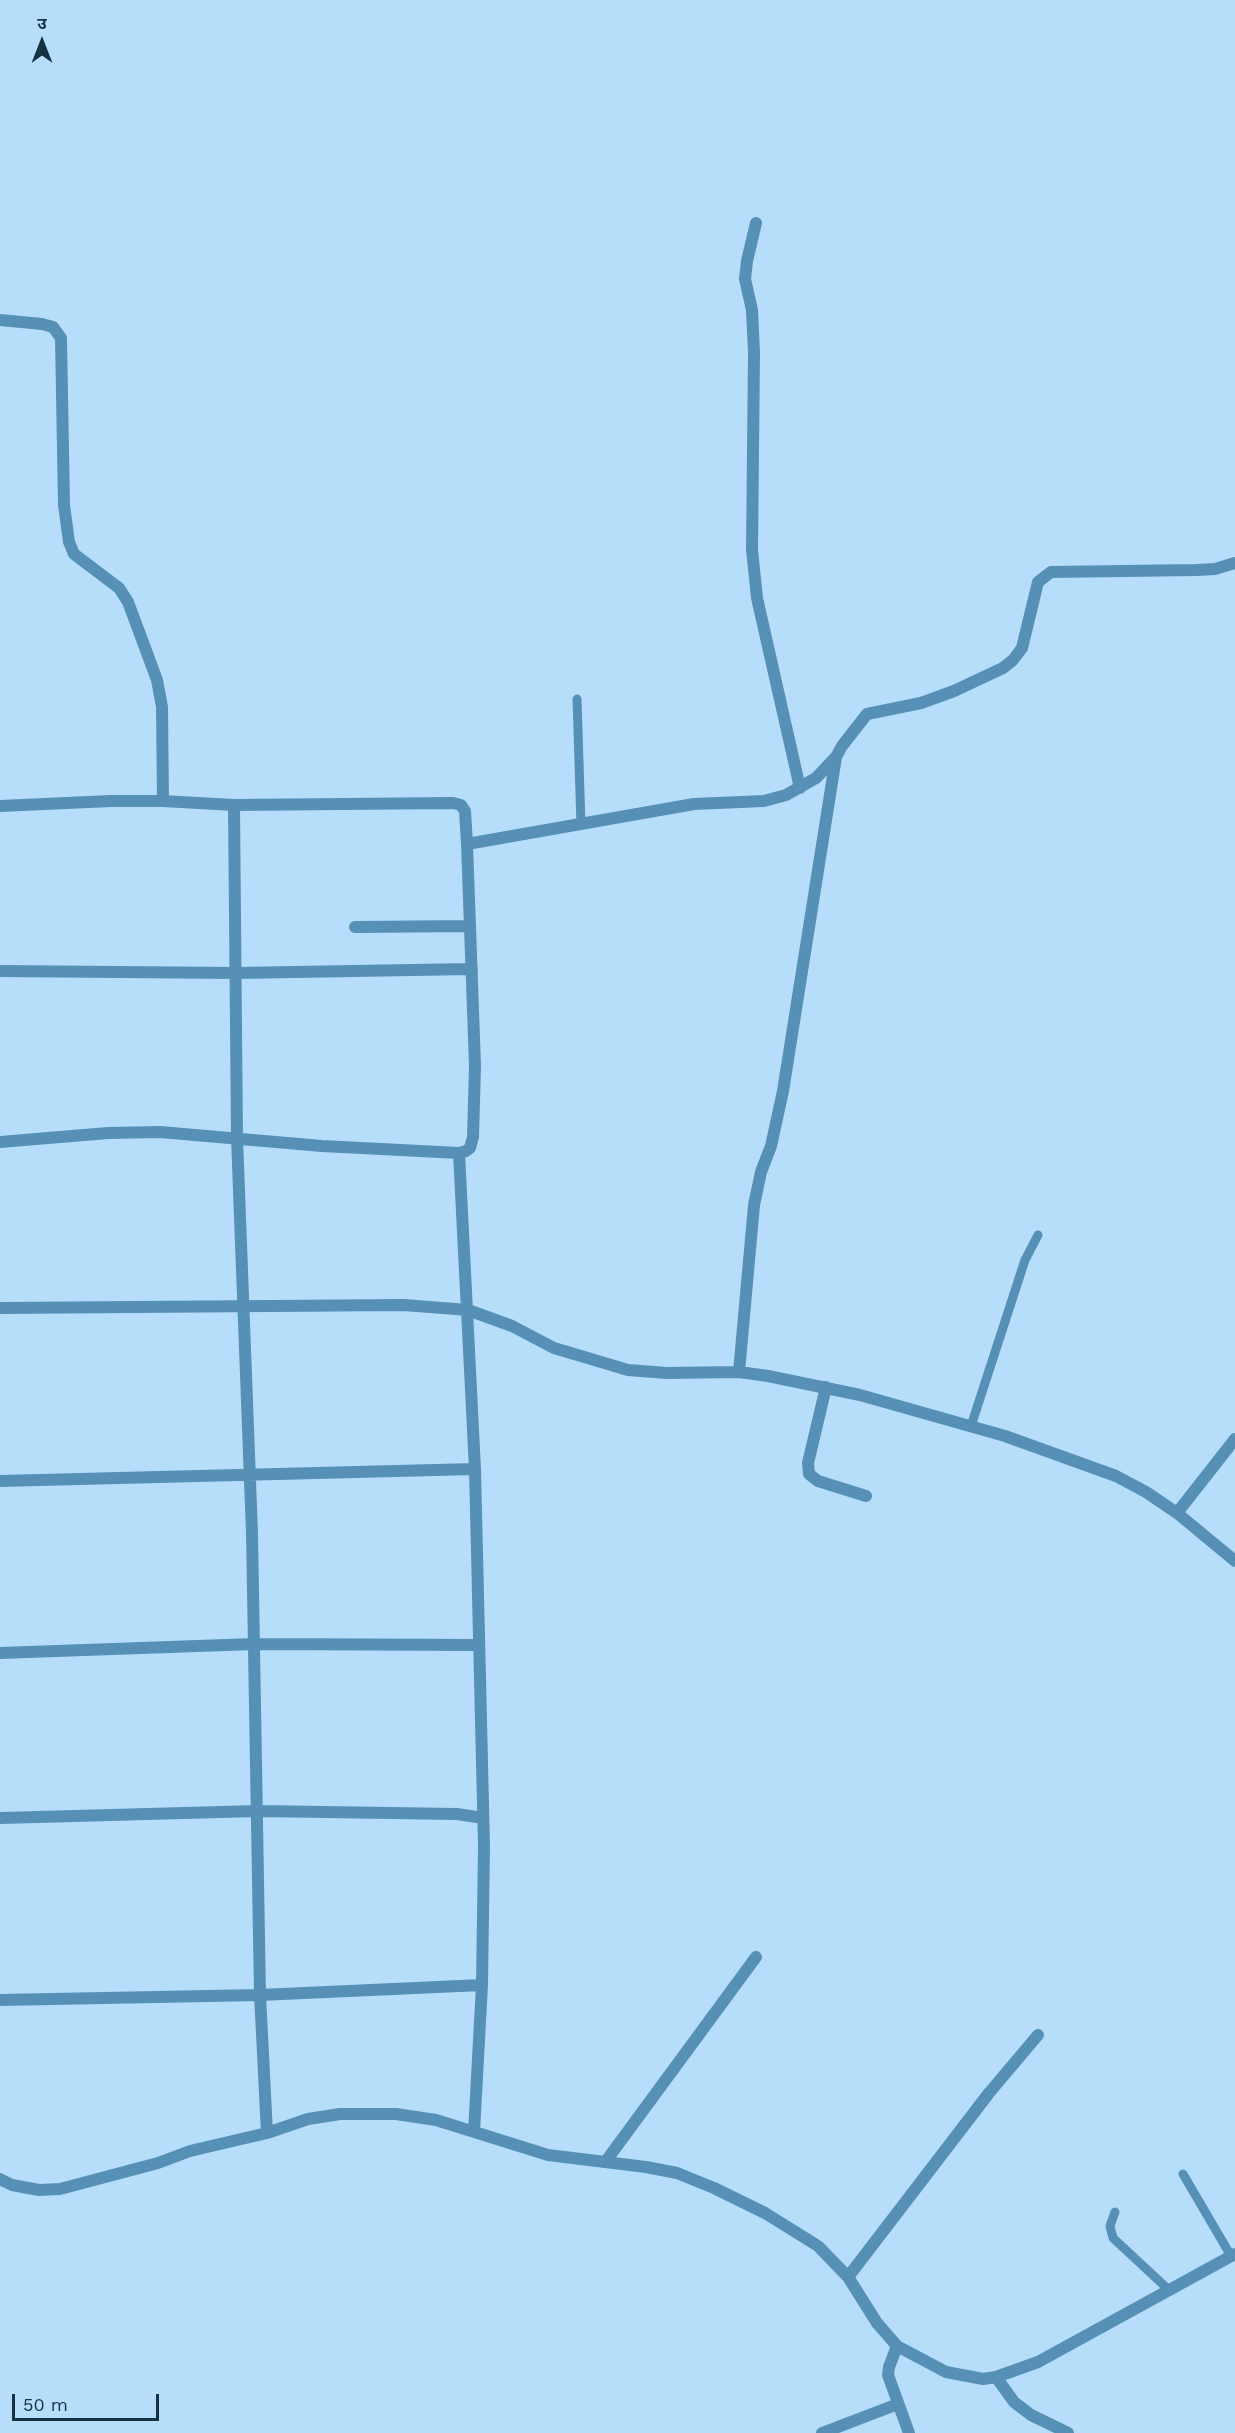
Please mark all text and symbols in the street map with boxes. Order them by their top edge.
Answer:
north arrow [12,12,72,72]
text: उ [37,14,47,33]
scale bar [15,2382,162,2420]
text: 50 m [23,2394,68,2415]

